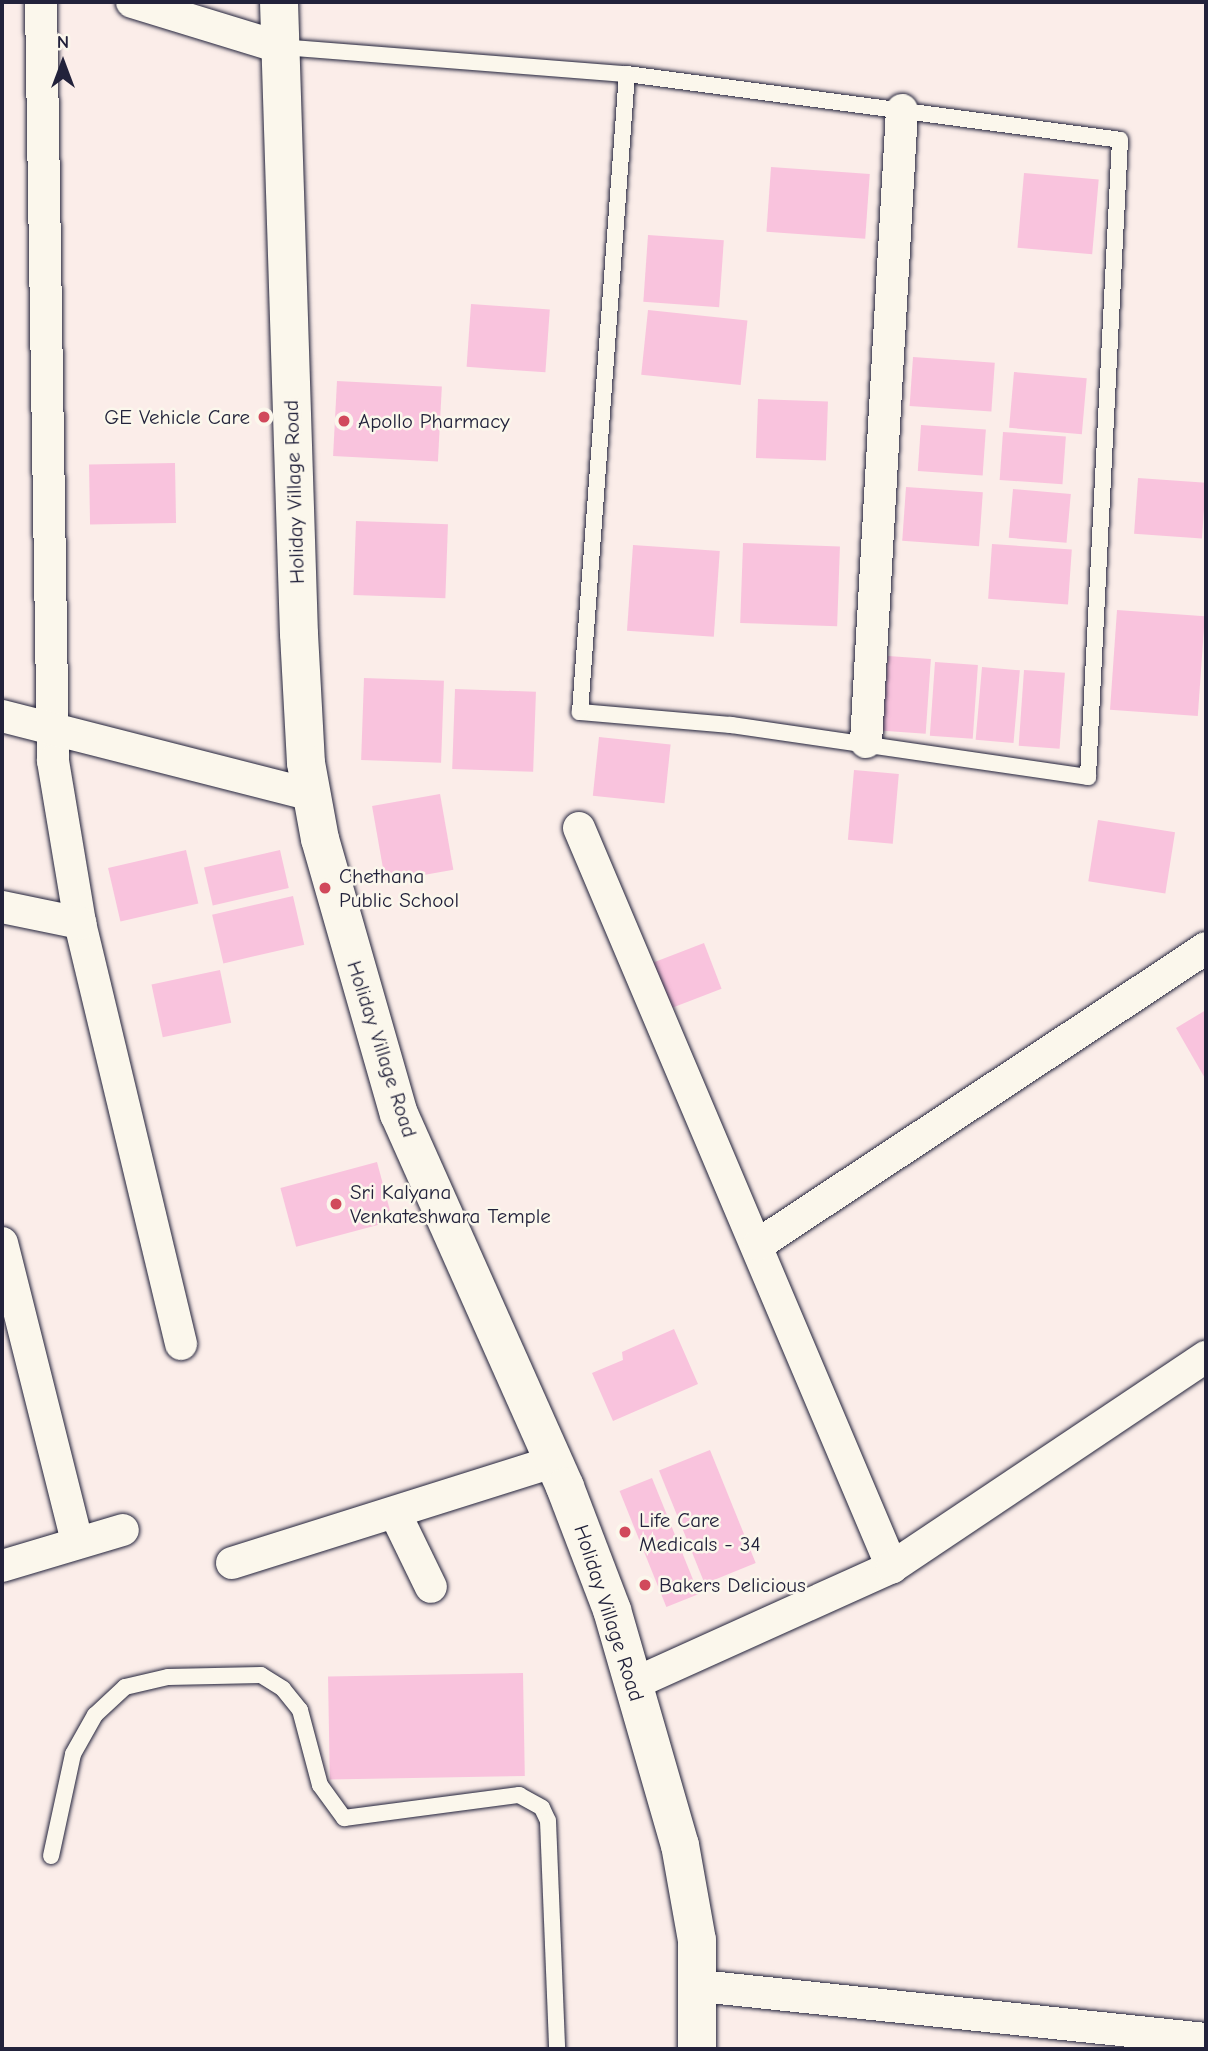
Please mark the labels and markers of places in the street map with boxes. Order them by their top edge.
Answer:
place label: GE Vehicle Care [104,404,250,430]
place label: Apollo Pharmacy [358,408,510,434]
marker: GE Vehicle Care [256,409,272,425]
marker: Apollo Pharmacy [336,413,352,429]
place label: Chethana Public School [339,863,459,913]
marker: Chethana Public School [317,880,333,896]
place label: Sri Kalyana Venkateshwara Temple [350,1179,551,1229]
marker: Sri Kalyana Venkateshwara Temple [328,1196,344,1212]
place label: Life Care Medicals - 34 [639,1507,761,1557]
marker: Life Care Medicals - 34 [617,1524,633,1540]
place label: Bakers Delicious [659,1572,806,1598]
marker: Bakers Delicious [637,1577,653,1593]

